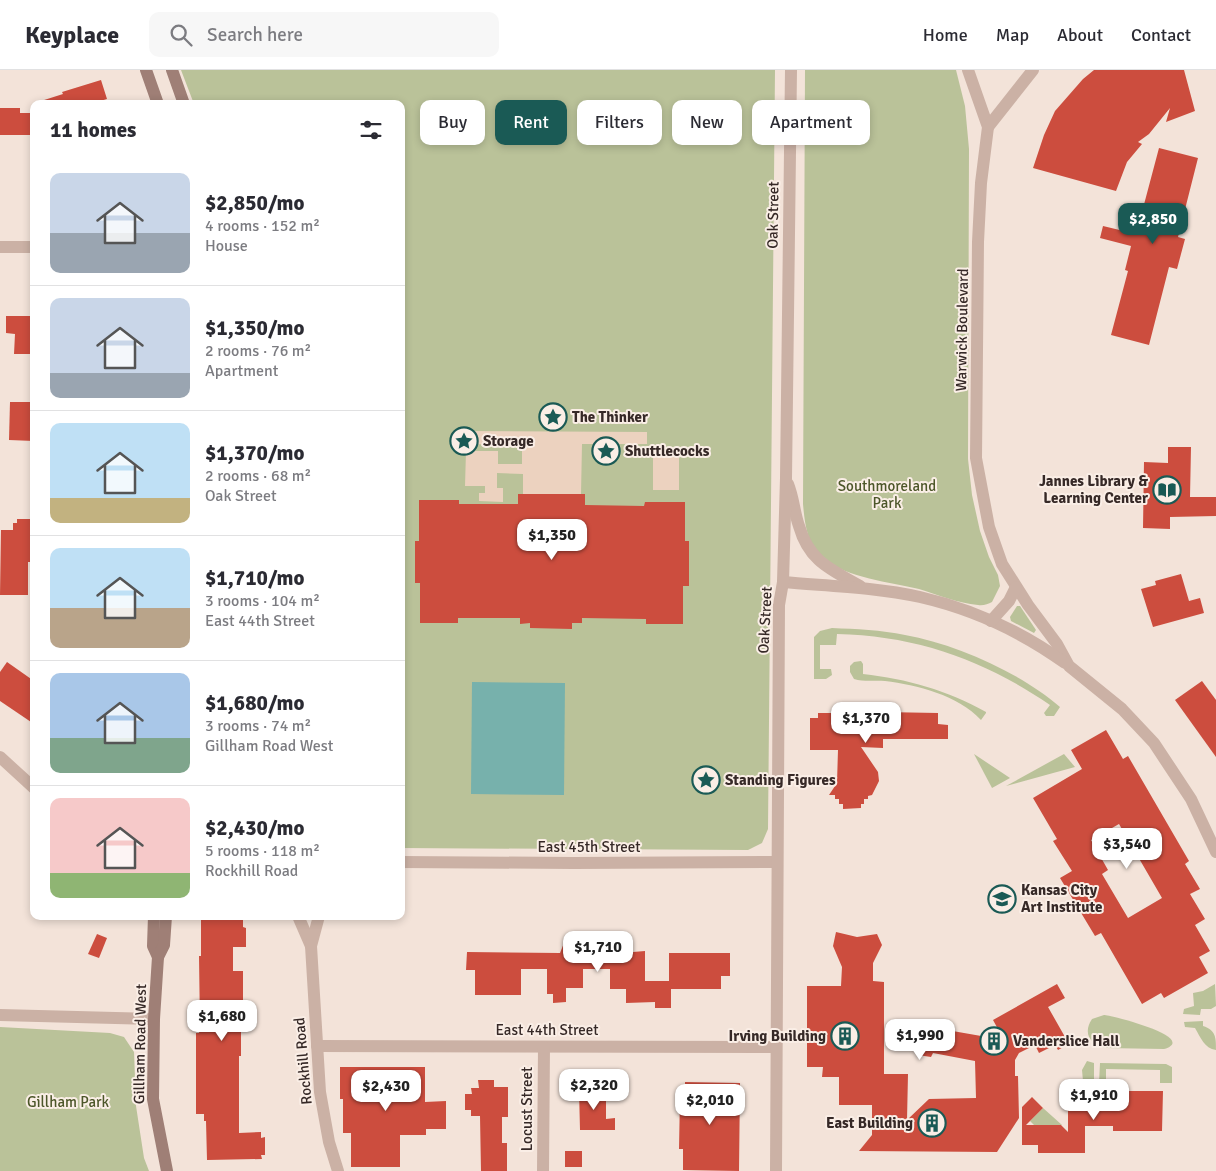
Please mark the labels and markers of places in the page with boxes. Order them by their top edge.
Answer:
pin: $2,850 [1112,202,1194,245]
place icon: The Thinker [538,402,568,432]
place label: The Thinker [572,408,648,426]
place icon: Storage [449,426,479,456]
place label: Storage [483,432,534,450]
place icon: Shuttlecocks [591,436,621,466]
place label: Shuttlecocks [625,442,710,460]
place label: Jannes Library & Learning Center [1039,472,1148,507]
library icon: Jannes Library & Learning Center [1152,475,1182,505]
pin: $1,350 [511,518,593,561]
pin: $1,370 [825,702,907,744]
place icon: Standing Figures [691,765,721,795]
place label: Standing Figures [725,771,836,789]
pin: $3,540 [1086,828,1168,870]
place label: Kansas City Art Institute [1021,881,1102,916]
school or university icon: Kansas City Art Institute [987,884,1017,914]
pin: $1,710 [557,930,639,973]
pin: $1,680 [181,1000,263,1042]
pin: $1,990 [879,1018,961,1061]
building icon: Irving Building [830,1021,860,1051]
building icon: Vanderslice Hall [979,1026,1009,1056]
place label: Irving Building [729,1027,826,1045]
place label: Vanderslice Hall [1013,1032,1120,1050]
pin: $2,320 [553,1068,635,1111]
pin: $2,430 [345,1070,427,1112]
pin: $1,910 [1053,1078,1135,1121]
pin: $2,010 [669,1084,751,1126]
building icon: East Building [917,1108,947,1138]
place label: East Building [826,1114,913,1132]

